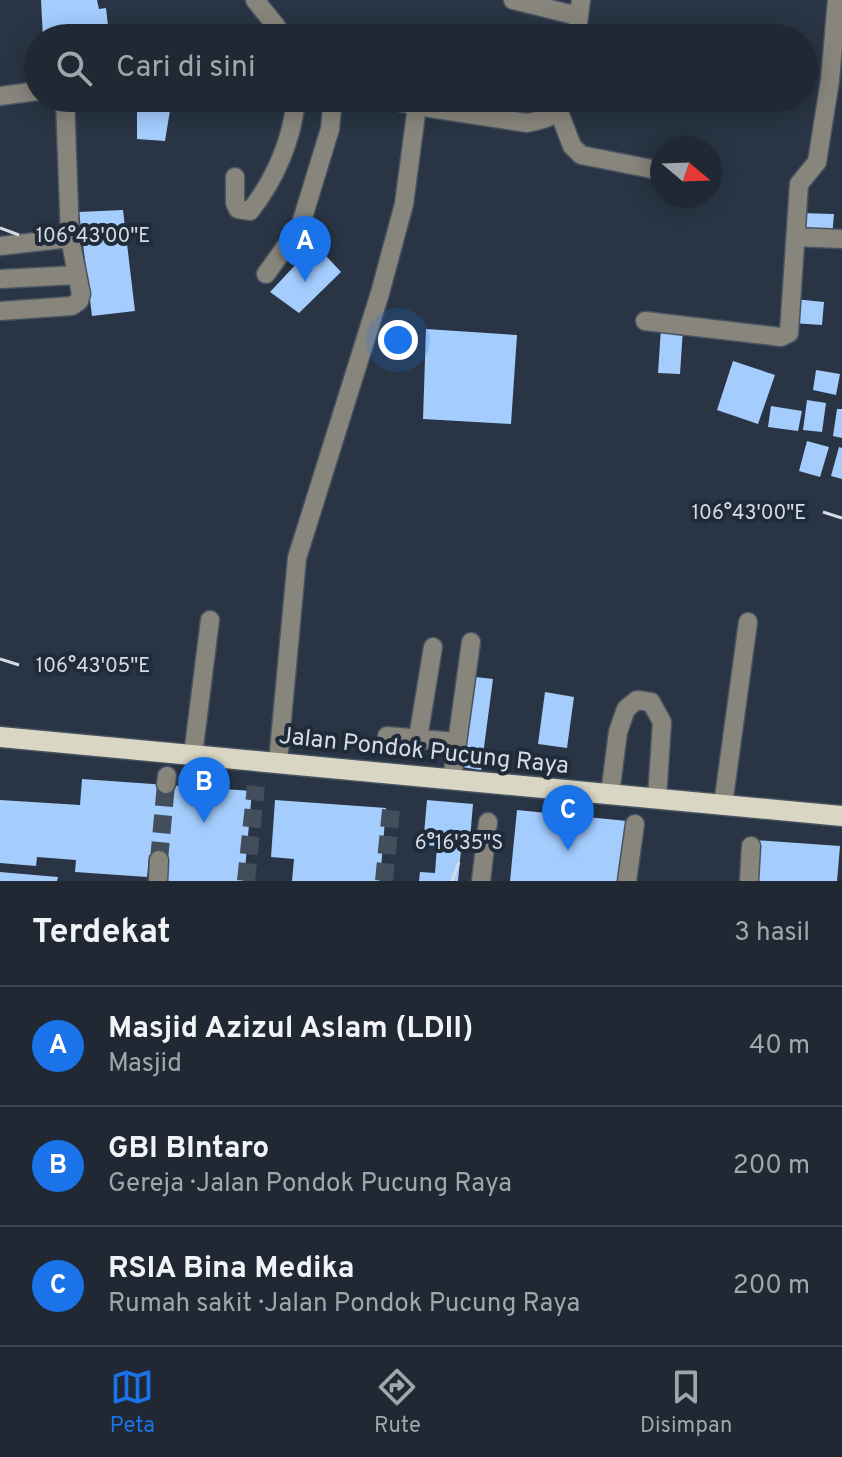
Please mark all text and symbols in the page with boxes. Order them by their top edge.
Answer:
search box [24,24,818,112]
icon: search [52,46,96,90]
text: Cari di sini [116,50,256,87]
north arrow [650,136,722,208]
pin: A [279,216,331,282]
text: 106°43'00"E [36,224,150,250]
your location [378,320,418,360]
text: 106°43'00"E [692,501,806,527]
text: 106°43'05"E [36,654,150,680]
street label: Jalan Pondok Pucung Raya [277,722,570,782]
pin: B [178,757,230,823]
pin: C [542,785,594,851]
text: 6°16'35"S [415,831,503,857]
text: Terdekat [32,912,171,955]
text: 3 hasil [734,917,810,950]
text: Masjid Azizul Aslam (LDII) [108,1011,473,1048]
text: A [49,1030,67,1063]
text: 40 m [749,1030,810,1063]
text: Masjid [108,1048,182,1081]
text: GBI BIntaro [108,1131,269,1168]
text: B [49,1150,67,1183]
text: 200 m [733,1150,810,1183]
text: Gereja · Jalan Pondok Pucung Raya [108,1168,512,1201]
text: RSIA Bina Medika [108,1251,355,1288]
text: C [50,1270,66,1303]
text: 200 m [733,1270,810,1303]
text: Rumah sakit · Jalan Pondok Pucung Raya [108,1288,580,1321]
tab: Peta [110,1365,155,1440]
tab: Rute [374,1365,421,1440]
tab: Disimpan [640,1365,732,1440]

